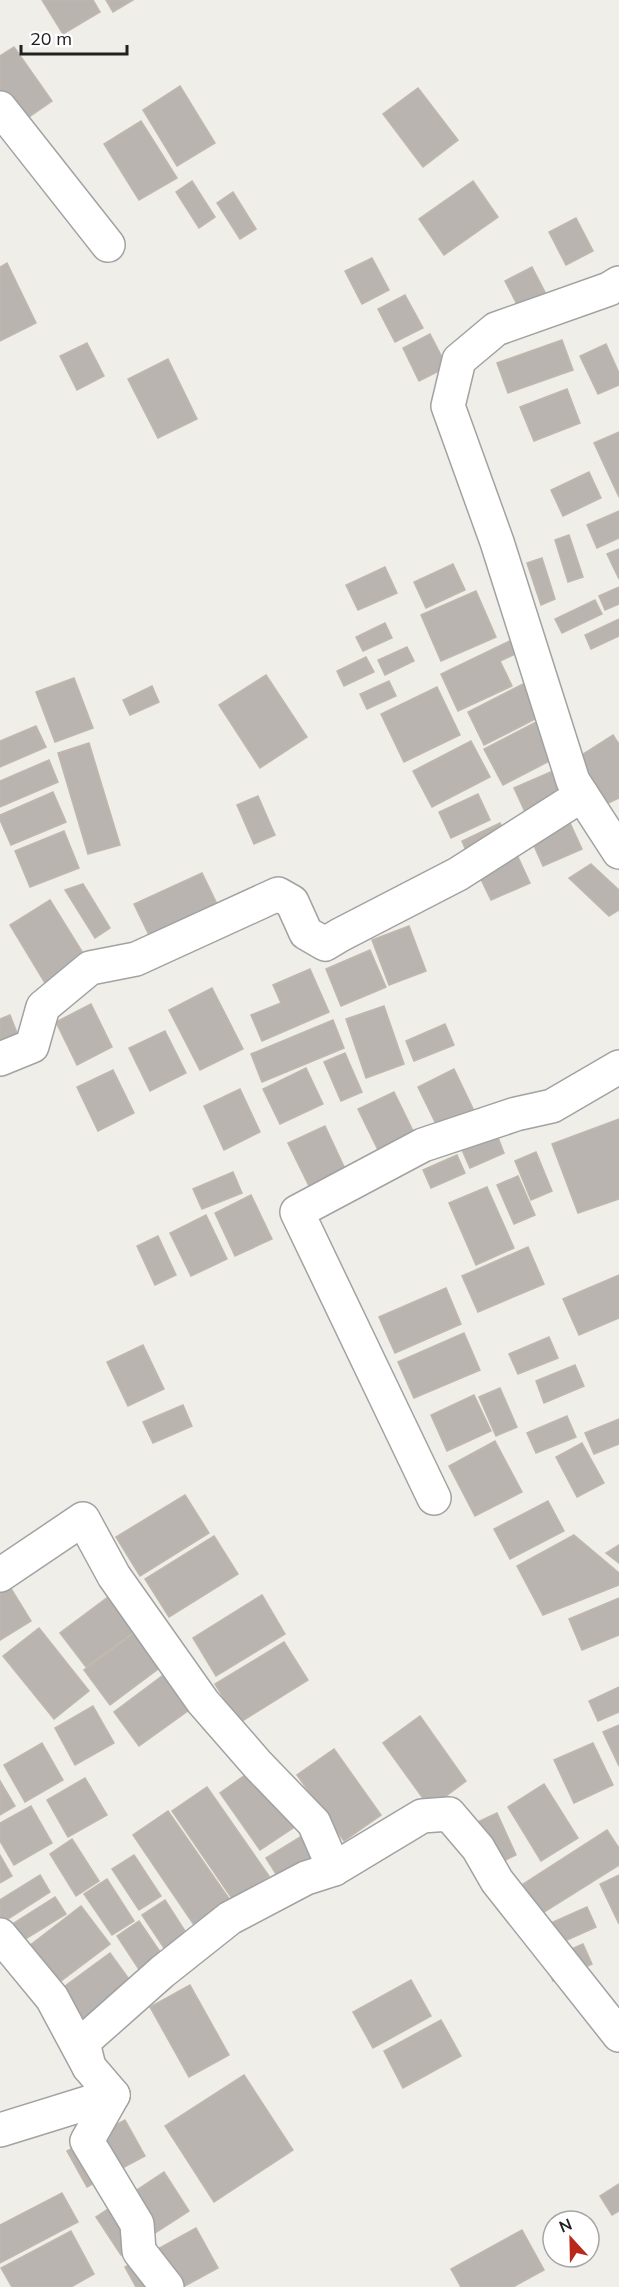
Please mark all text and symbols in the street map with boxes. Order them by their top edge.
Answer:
scale bar [21,18,128,56]
text: 20 m [30,27,72,50]
north arrow [541,2209,601,2269]
text: N [556,2214,575,2237]

